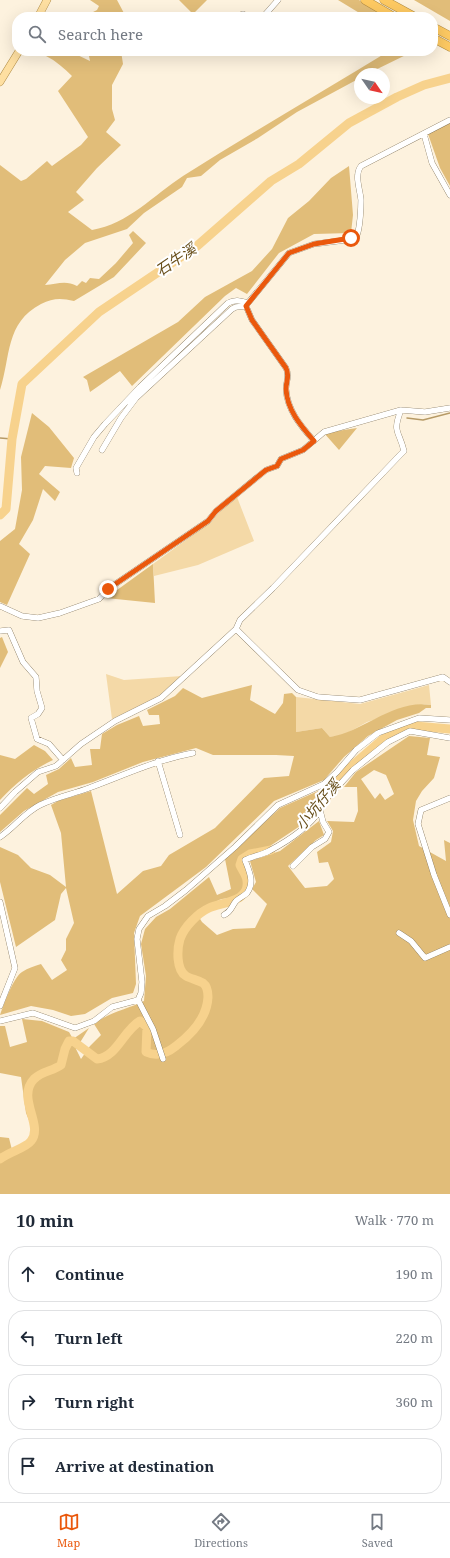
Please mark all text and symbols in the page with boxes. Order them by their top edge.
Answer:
search box [12,12,438,56]
icon: search [26,23,48,45]
text: Search here [58,24,143,44]
north arrow [354,68,390,104]
route start [342,229,360,247]
water label: 石牛溪 [151,237,201,280]
route end [99,580,117,598]
water label: 小坑仔溪 [290,773,345,834]
text: 10 min [16,1209,74,1232]
text: Walk · 770 m [355,1211,434,1229]
icon: ahead [17,1263,39,1285]
text: Continue [55,1264,124,1284]
text: 190 m [396,1265,433,1283]
icon: left [17,1327,39,1349]
text: Turn left [55,1328,123,1348]
text: 220 m [396,1329,433,1347]
icon: right [17,1391,39,1413]
text: Turn right [55,1392,134,1412]
text: 360 m [396,1393,433,1411]
icon: arrive [17,1455,39,1477]
text: Arrive at destination [55,1456,214,1476]
tab: Map [57,1511,80,1550]
tab: Directions [194,1511,248,1550]
tab: Saved [362,1511,393,1550]

